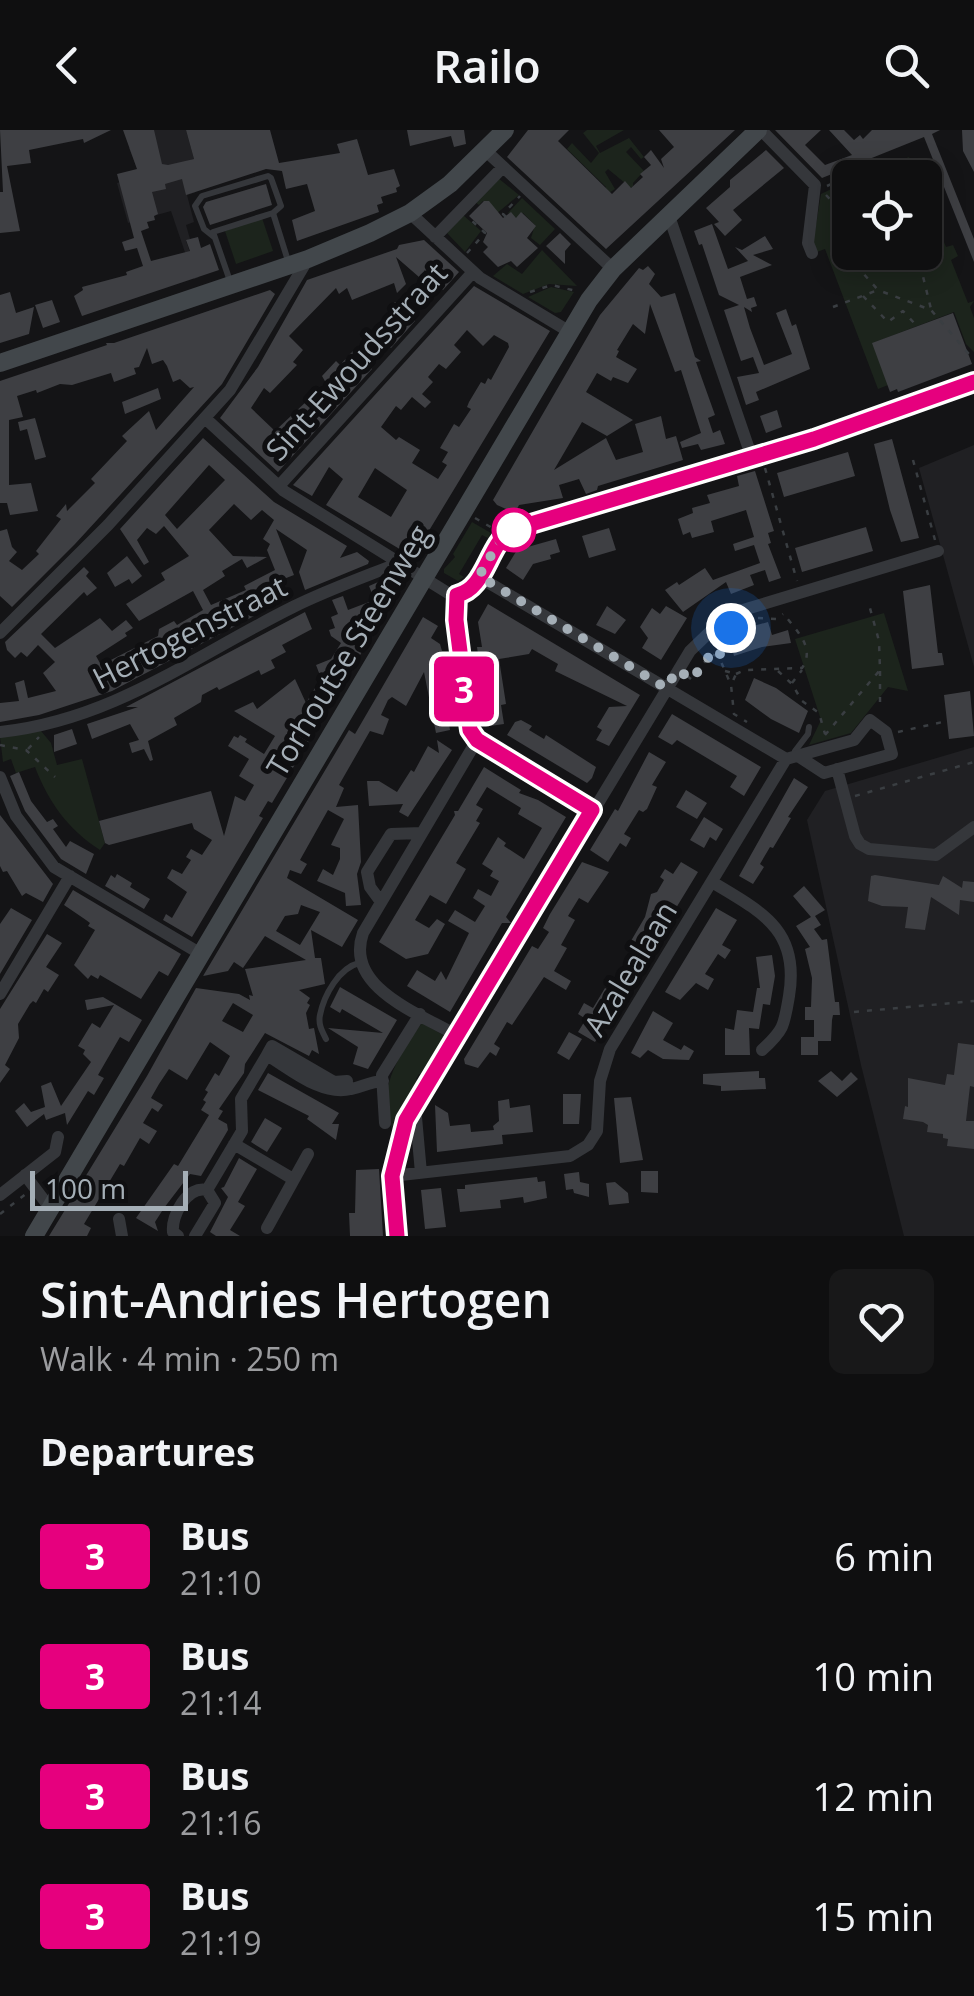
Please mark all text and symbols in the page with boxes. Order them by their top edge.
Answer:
text: Railo [433,35,541,96]
icon: back [40,38,95,93]
icon: search [879,38,934,93]
map controls [832,160,942,270]
button: locate [832,160,942,270]
street label: Sint-Ewoudsstraat [256,253,456,469]
unlabelled marker [493,509,535,551]
street label: Torhoutse Steenweg [256,517,439,784]
street label: Hertogenstraat [85,565,293,698]
your location [706,603,756,653]
line badge: 3 [432,656,496,722]
text: 3 [454,666,474,713]
street label: Azalealaan [573,893,686,1043]
scale bar [30,1166,188,1210]
text: 100 m [45,1169,126,1207]
text: Sint-Andries Hertogen [40,1267,552,1332]
button: heart [829,1269,934,1374]
text: Walk · 4 min · 250 m [40,1337,339,1380]
text: Departures [40,1425,255,1477]
text: Bus [180,1509,249,1561]
text: 6 min [834,1530,934,1582]
text: 3 [85,1533,105,1580]
text: 21:10 [180,1561,262,1604]
text: Bus [180,1629,249,1681]
text: 10 min [813,1650,934,1702]
text: 3 [85,1653,105,1700]
text: 21:14 [180,1681,262,1724]
text: Bus [180,1749,249,1801]
text: 12 min [813,1770,934,1822]
text: 3 [85,1773,105,1820]
text: 21:16 [180,1801,262,1844]
text: Bus [180,1869,249,1921]
text: 15 min [813,1890,934,1942]
text: 3 [85,1893,105,1940]
text: 21:19 [180,1921,262,1964]

